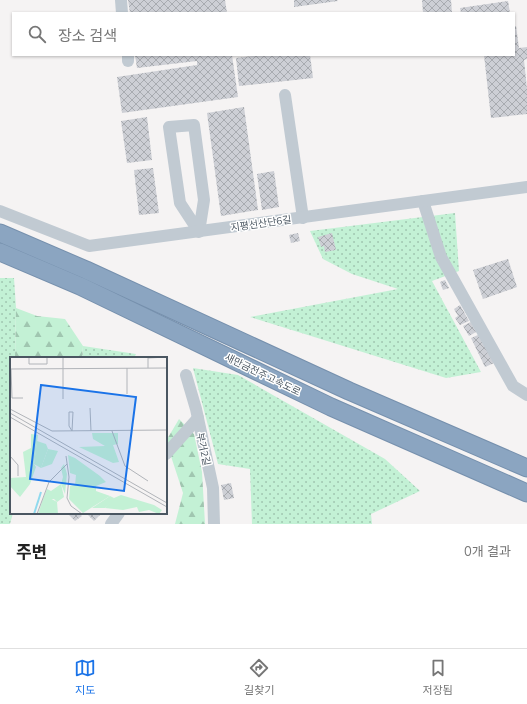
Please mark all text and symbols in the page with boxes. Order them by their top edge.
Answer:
search box [12,12,515,56]
icon: search [26,23,48,45]
text: 장소 검색 [58,26,117,45]
street label: 지평선산단6길 [230,213,292,234]
street label: 새만금전주고속도로 [223,350,303,398]
inset map [10,357,167,514]
street label: 부거2길 [194,431,213,467]
text: 주변 [16,541,47,562]
text: 0개 결과 [464,543,511,559]
tab: 지도 [74,657,96,697]
tab: 길찾기 [244,657,274,697]
tab: 저장됨 [423,657,453,697]

